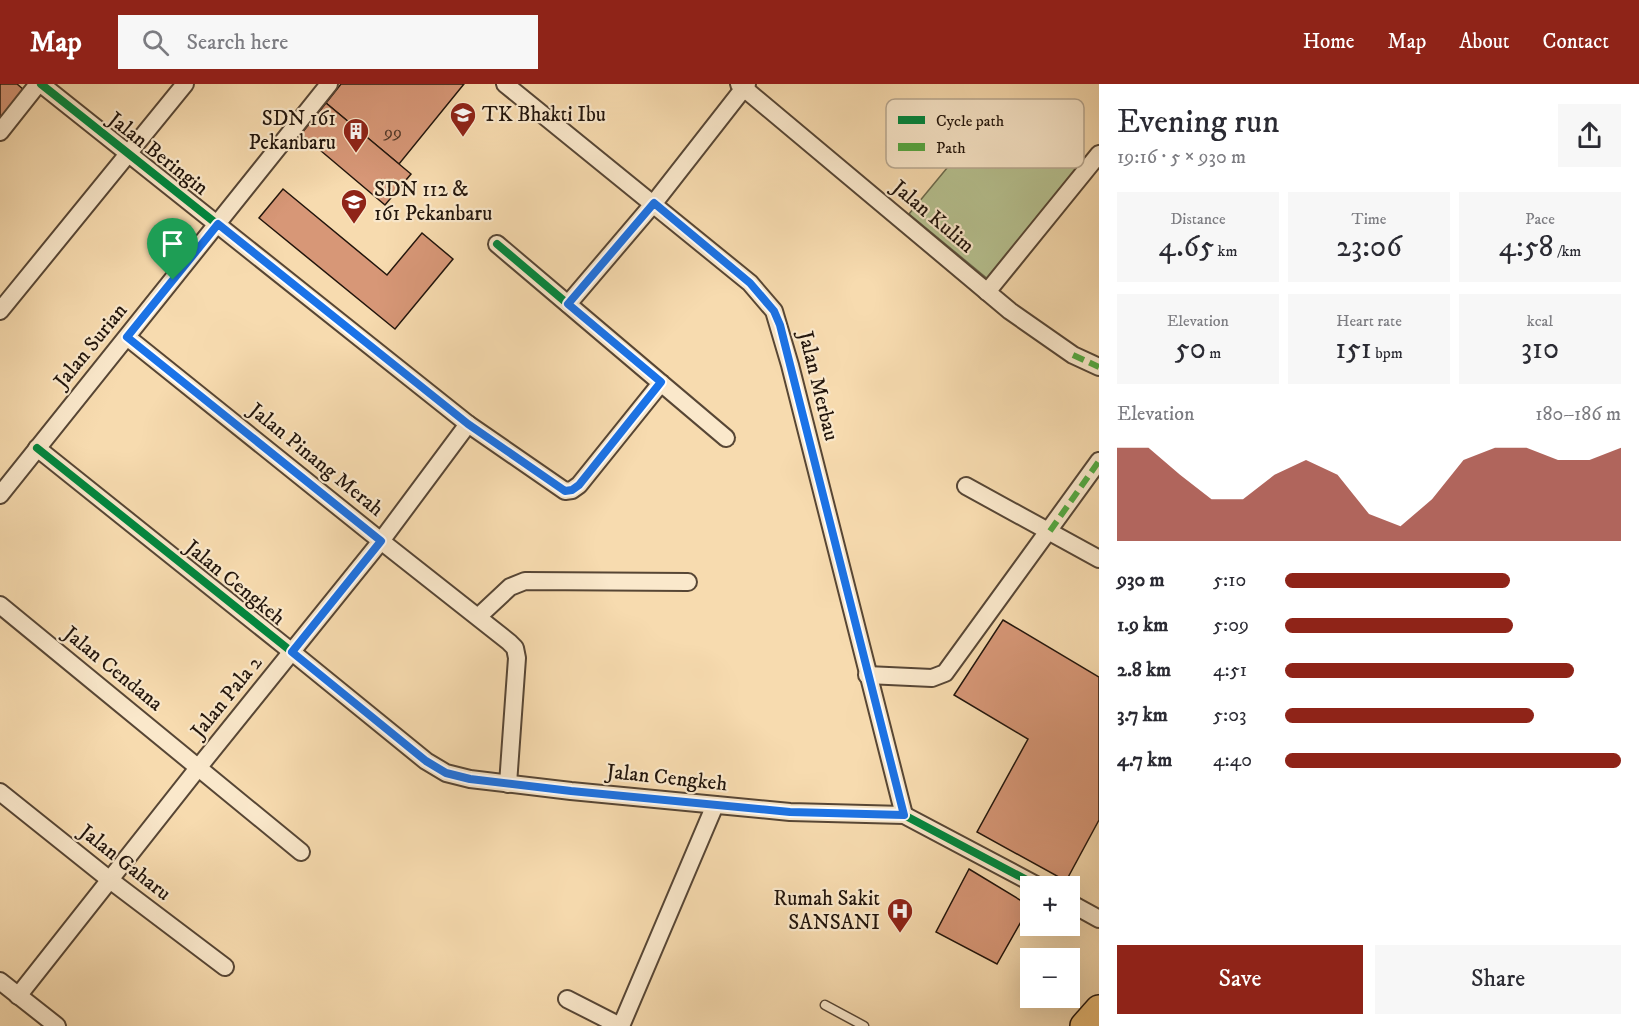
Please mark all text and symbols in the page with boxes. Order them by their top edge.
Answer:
search box [118,15,538,69]
text: Map [30,25,82,60]
icon: search [139,26,172,59]
text: Search here [187,29,288,56]
text: Home [1303,29,1355,55]
text: Map [1388,29,1426,55]
text: About [1459,29,1510,55]
text: Contact [1543,29,1609,55]
legend [886,99,1084,168]
school or university icon: TK Bhakti Ibu [448,100,478,138]
place label: TK Bhakti Ibu [482,102,606,128]
text: Evening run [1117,102,1279,143]
button: share [1558,104,1621,167]
street label: Jalan Beringin [101,105,213,201]
place label: SDN 161 Pekanbaru [248,106,336,156]
text: Cycle path [936,111,1005,131]
building icon: SDN 161 Pekanbaru [341,116,371,154]
house number: 99 [383,122,402,144]
text: Path [936,138,966,158]
text: 19:16 · 5 × 930 m [1117,145,1246,170]
street label: Jalan Kulim [885,174,980,259]
place label: SDN 112 & 161 Pekanbaru [374,177,492,227]
school or university icon: SDN 112 & 161 Pekanbaru [339,187,369,225]
text: Distance [1170,209,1226,229]
text: Time [1352,209,1386,229]
text: Pace [1525,209,1555,229]
pin [147,218,198,280]
icon: arrive [156,227,189,260]
text: 4.65 [1158,229,1214,266]
text: 23:06 [1336,229,1402,266]
text: 4:58 [1499,229,1554,266]
text: km [1214,241,1238,261]
text: /km [1554,241,1581,261]
street label: Jalan Surian [48,298,133,395]
text: Elevation [1167,311,1229,331]
text: Heart rate [1336,311,1402,331]
text: kcal [1527,311,1553,331]
street label: Jalan Merbau [791,327,844,443]
text: 50 [1175,331,1206,368]
text: 151 [1335,331,1372,368]
text: 310 [1521,331,1559,368]
text: m [1206,343,1221,363]
text: bpm [1372,343,1403,363]
street label: Jalan Pinang Merah [242,396,389,522]
text: Elevation [1117,402,1194,427]
text: 180–186 m [1535,402,1621,427]
street label: Jalan Cengkeh [178,533,290,631]
text: 930 m [1117,568,1165,593]
text: 5:10 [1213,568,1246,593]
text: 1.9 km [1117,613,1168,638]
text: 5:09 [1213,613,1249,638]
street label: Jalan Cendana [56,620,168,717]
street label: Jalan Pala 2 [185,650,269,745]
text: 2.8 km [1117,658,1171,683]
text: 4:51 [1213,658,1247,683]
text: 3.7 km [1117,703,1168,728]
text: 5:03 [1213,703,1246,728]
text: 4.7 km [1117,748,1172,773]
text: 4:40 [1213,748,1252,773]
street label: Jalan Cengkeh [603,759,729,797]
street label: Jalan Gaharu [72,818,176,907]
map controls [1020,876,1080,1008]
button: + [1020,876,1080,936]
place label: Rumah Sakit SANSANI [773,886,880,936]
hospital icon: Rumah Sakit SANSANI [885,896,915,934]
button: Save [1117,945,1363,1014]
button: Share [1375,945,1621,1014]
button: − [1020,948,1080,1008]

